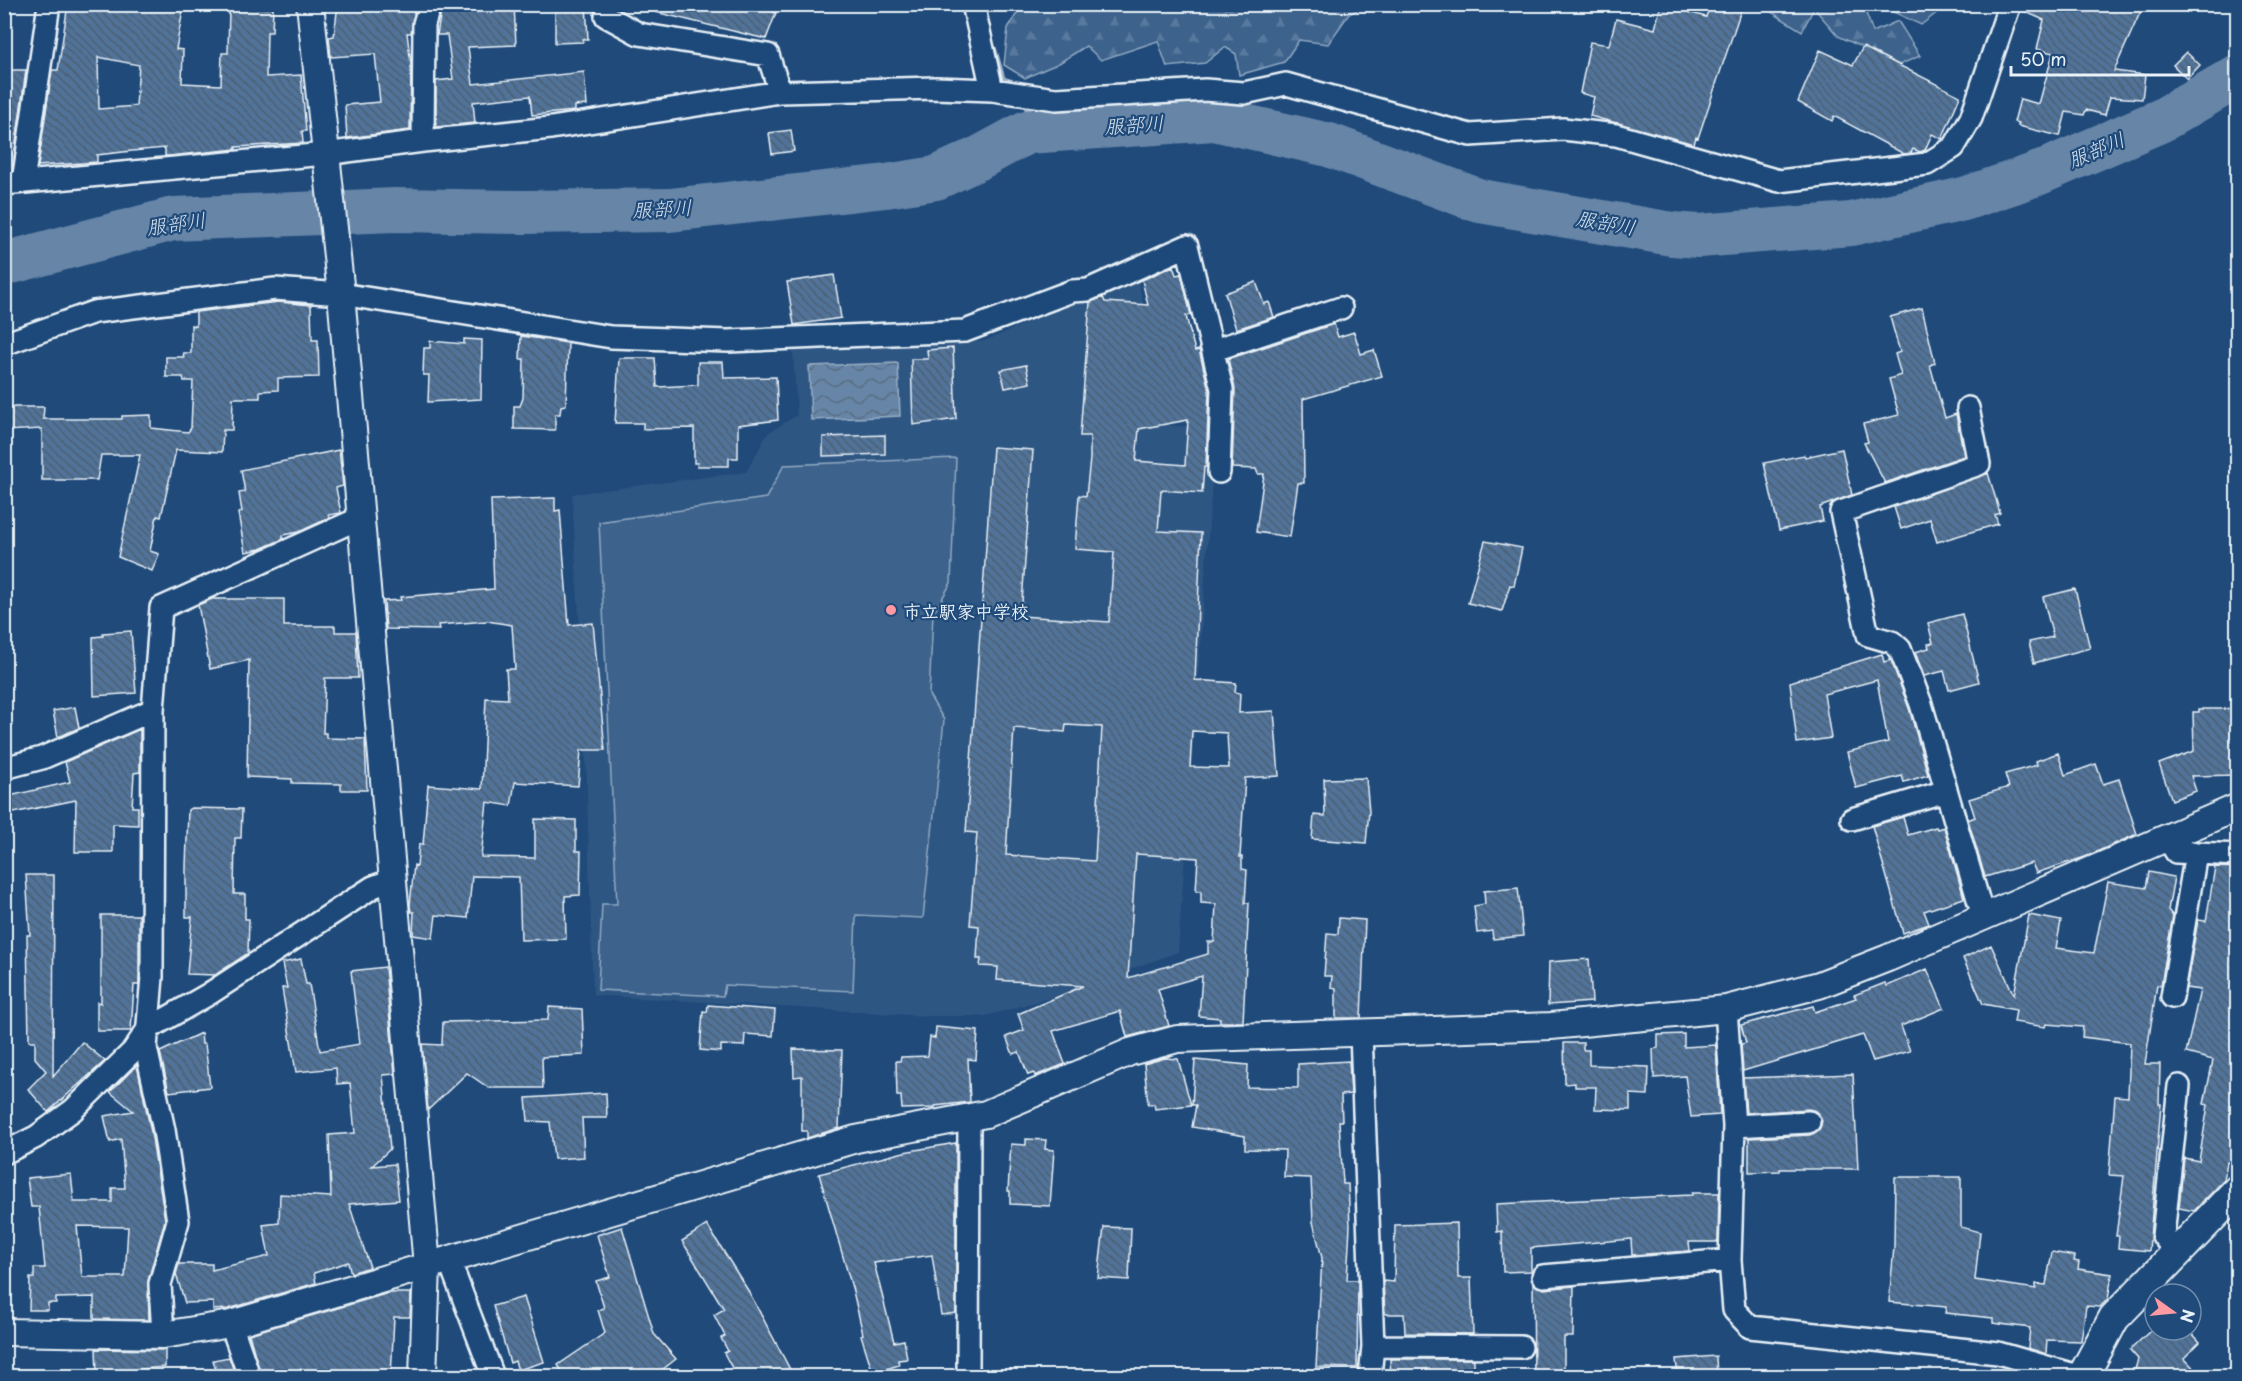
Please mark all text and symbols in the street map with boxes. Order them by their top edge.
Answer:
scale bar [2011,39,2190,77]
text: 50 m [2020,45,2067,72]
water label: 服部川 [1103,107,1165,141]
water label: 服部川 [2063,123,2129,175]
water label: 服部川 [631,191,693,225]
water label: 服部川 [1574,202,1638,242]
water label: 服部川 [144,204,208,242]
place label: 市立駅家中学校 [903,597,1029,624]
marker: 市立駅家中学校 [884,603,898,617]
north arrow [2143,1282,2203,1342]
text: N [2175,1307,2202,1325]

